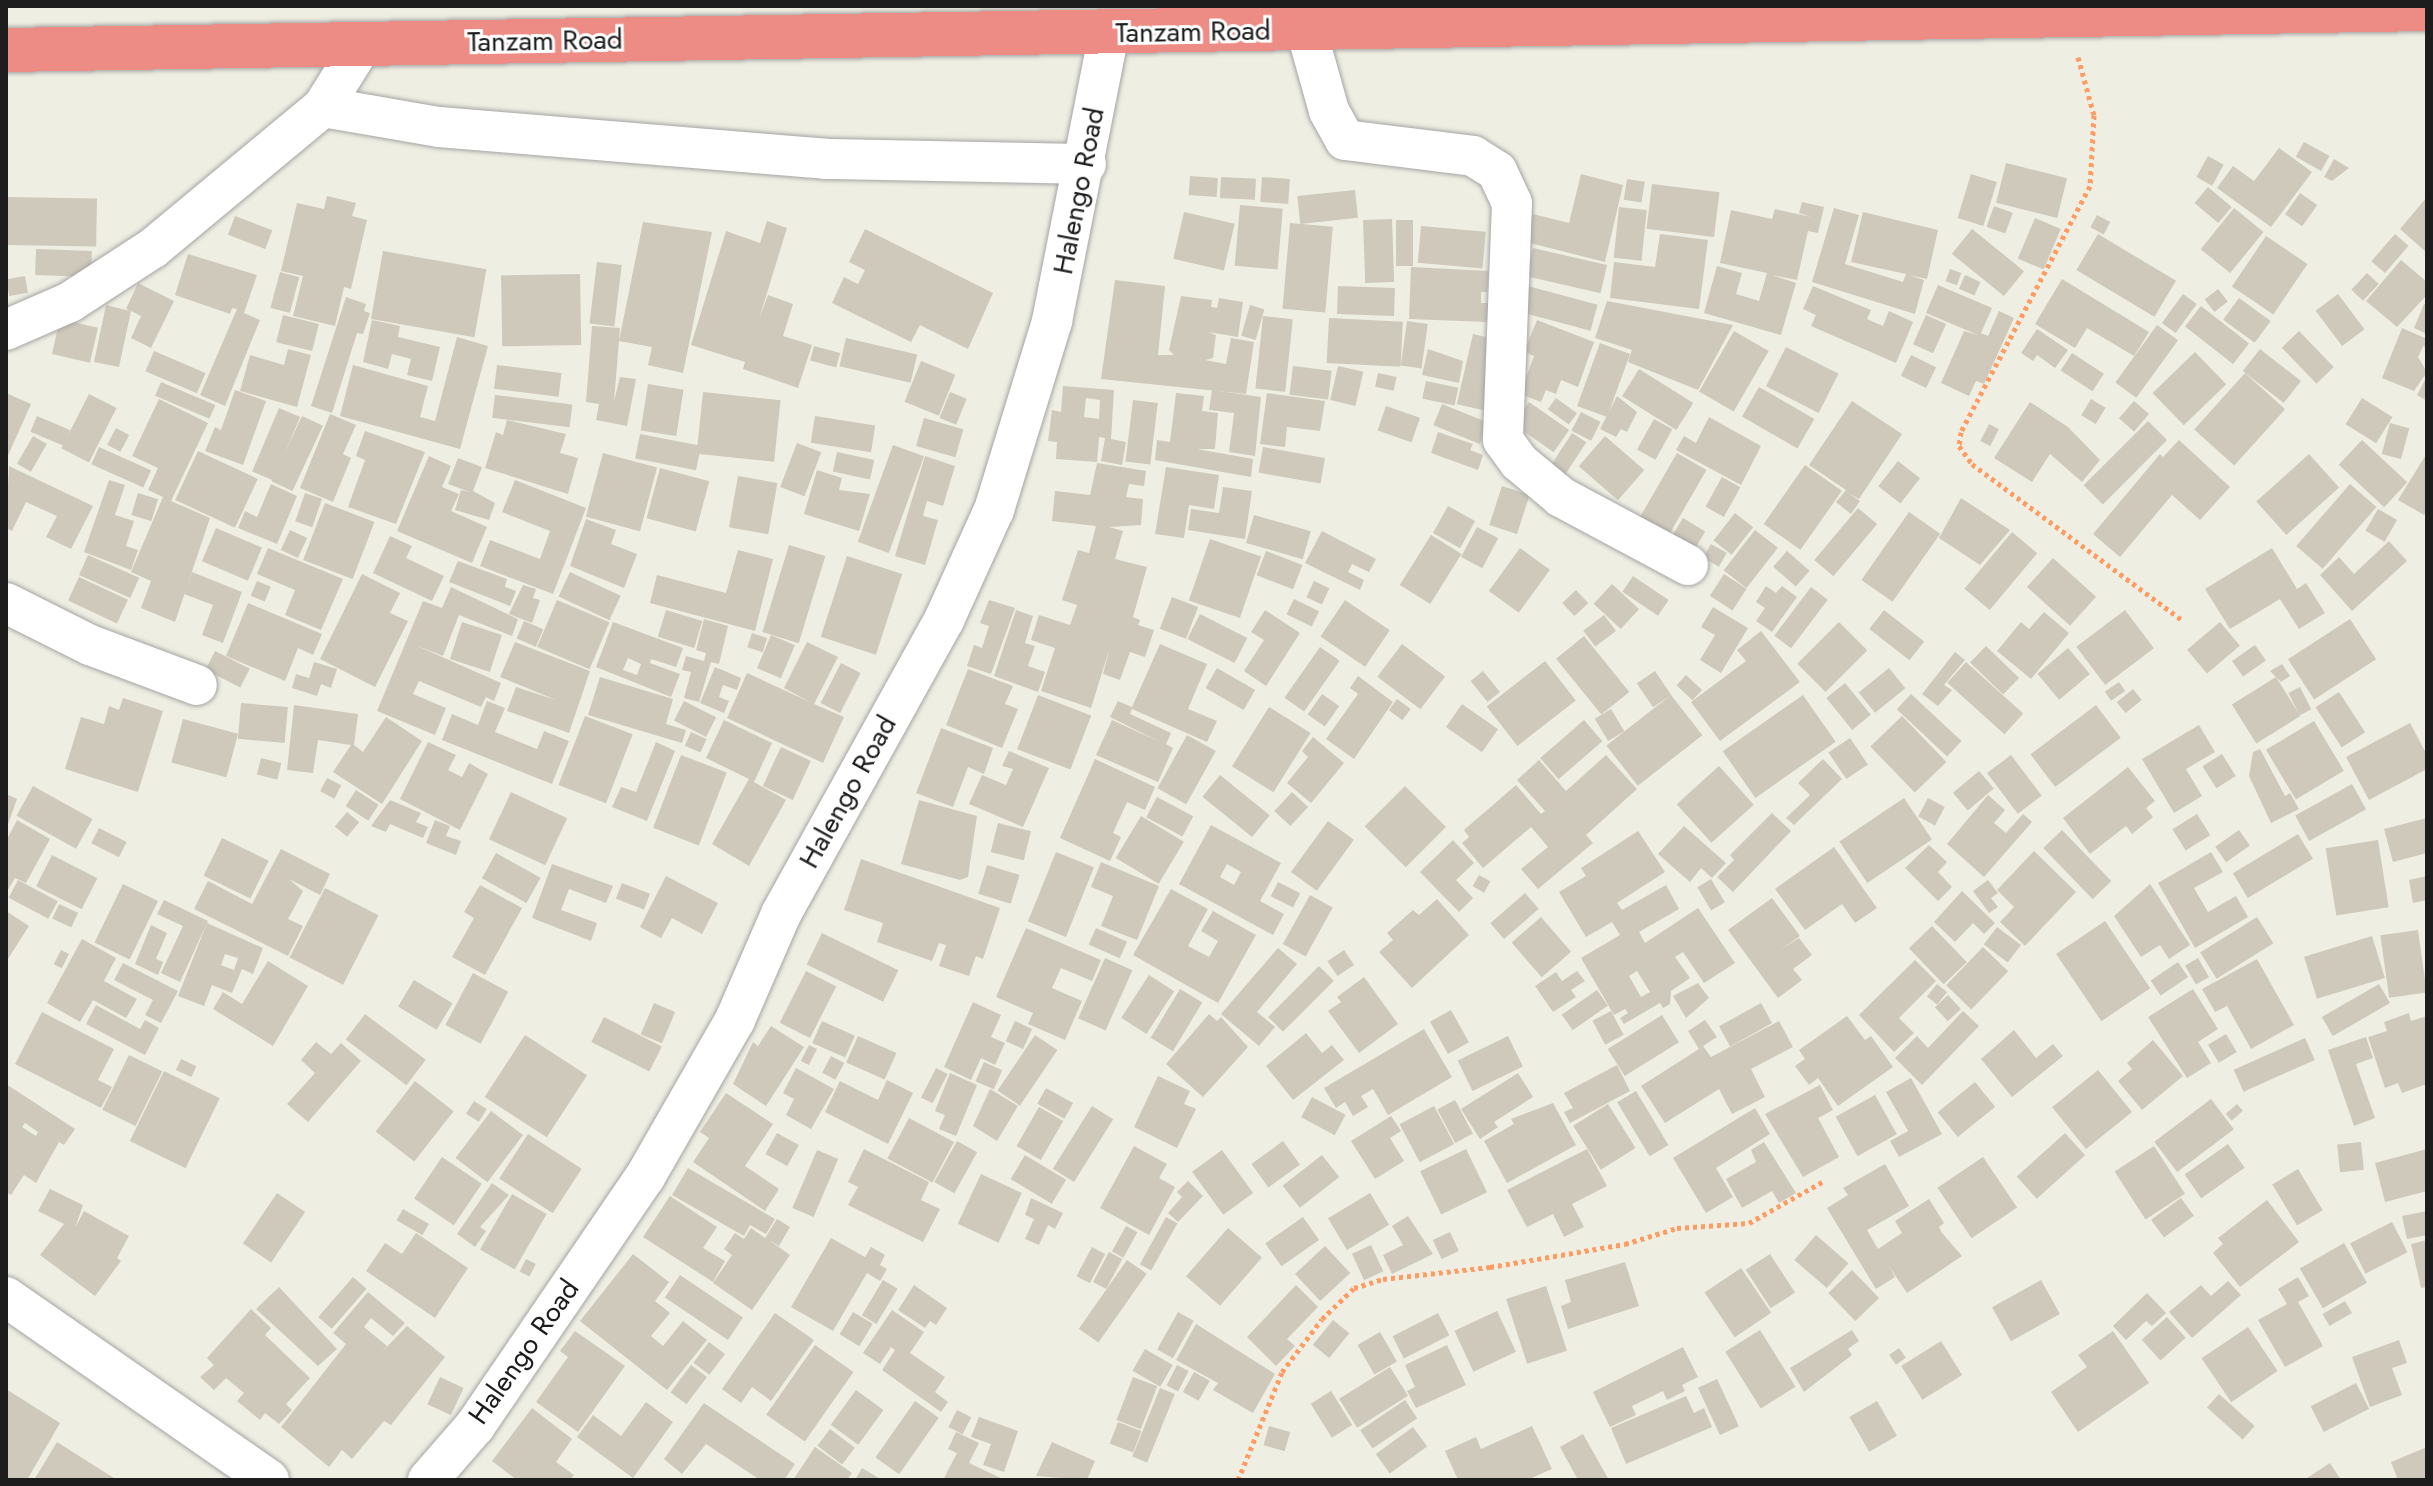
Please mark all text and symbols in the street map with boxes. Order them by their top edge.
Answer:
street label: Tanzam Road [1115,14,1271,50]
street label: Tanzam Road [467,23,623,59]
street label: Halengo Road [1046,105,1112,277]
street label: Halengo Road [792,710,904,874]
street label: Halengo Road [462,1273,586,1431]

